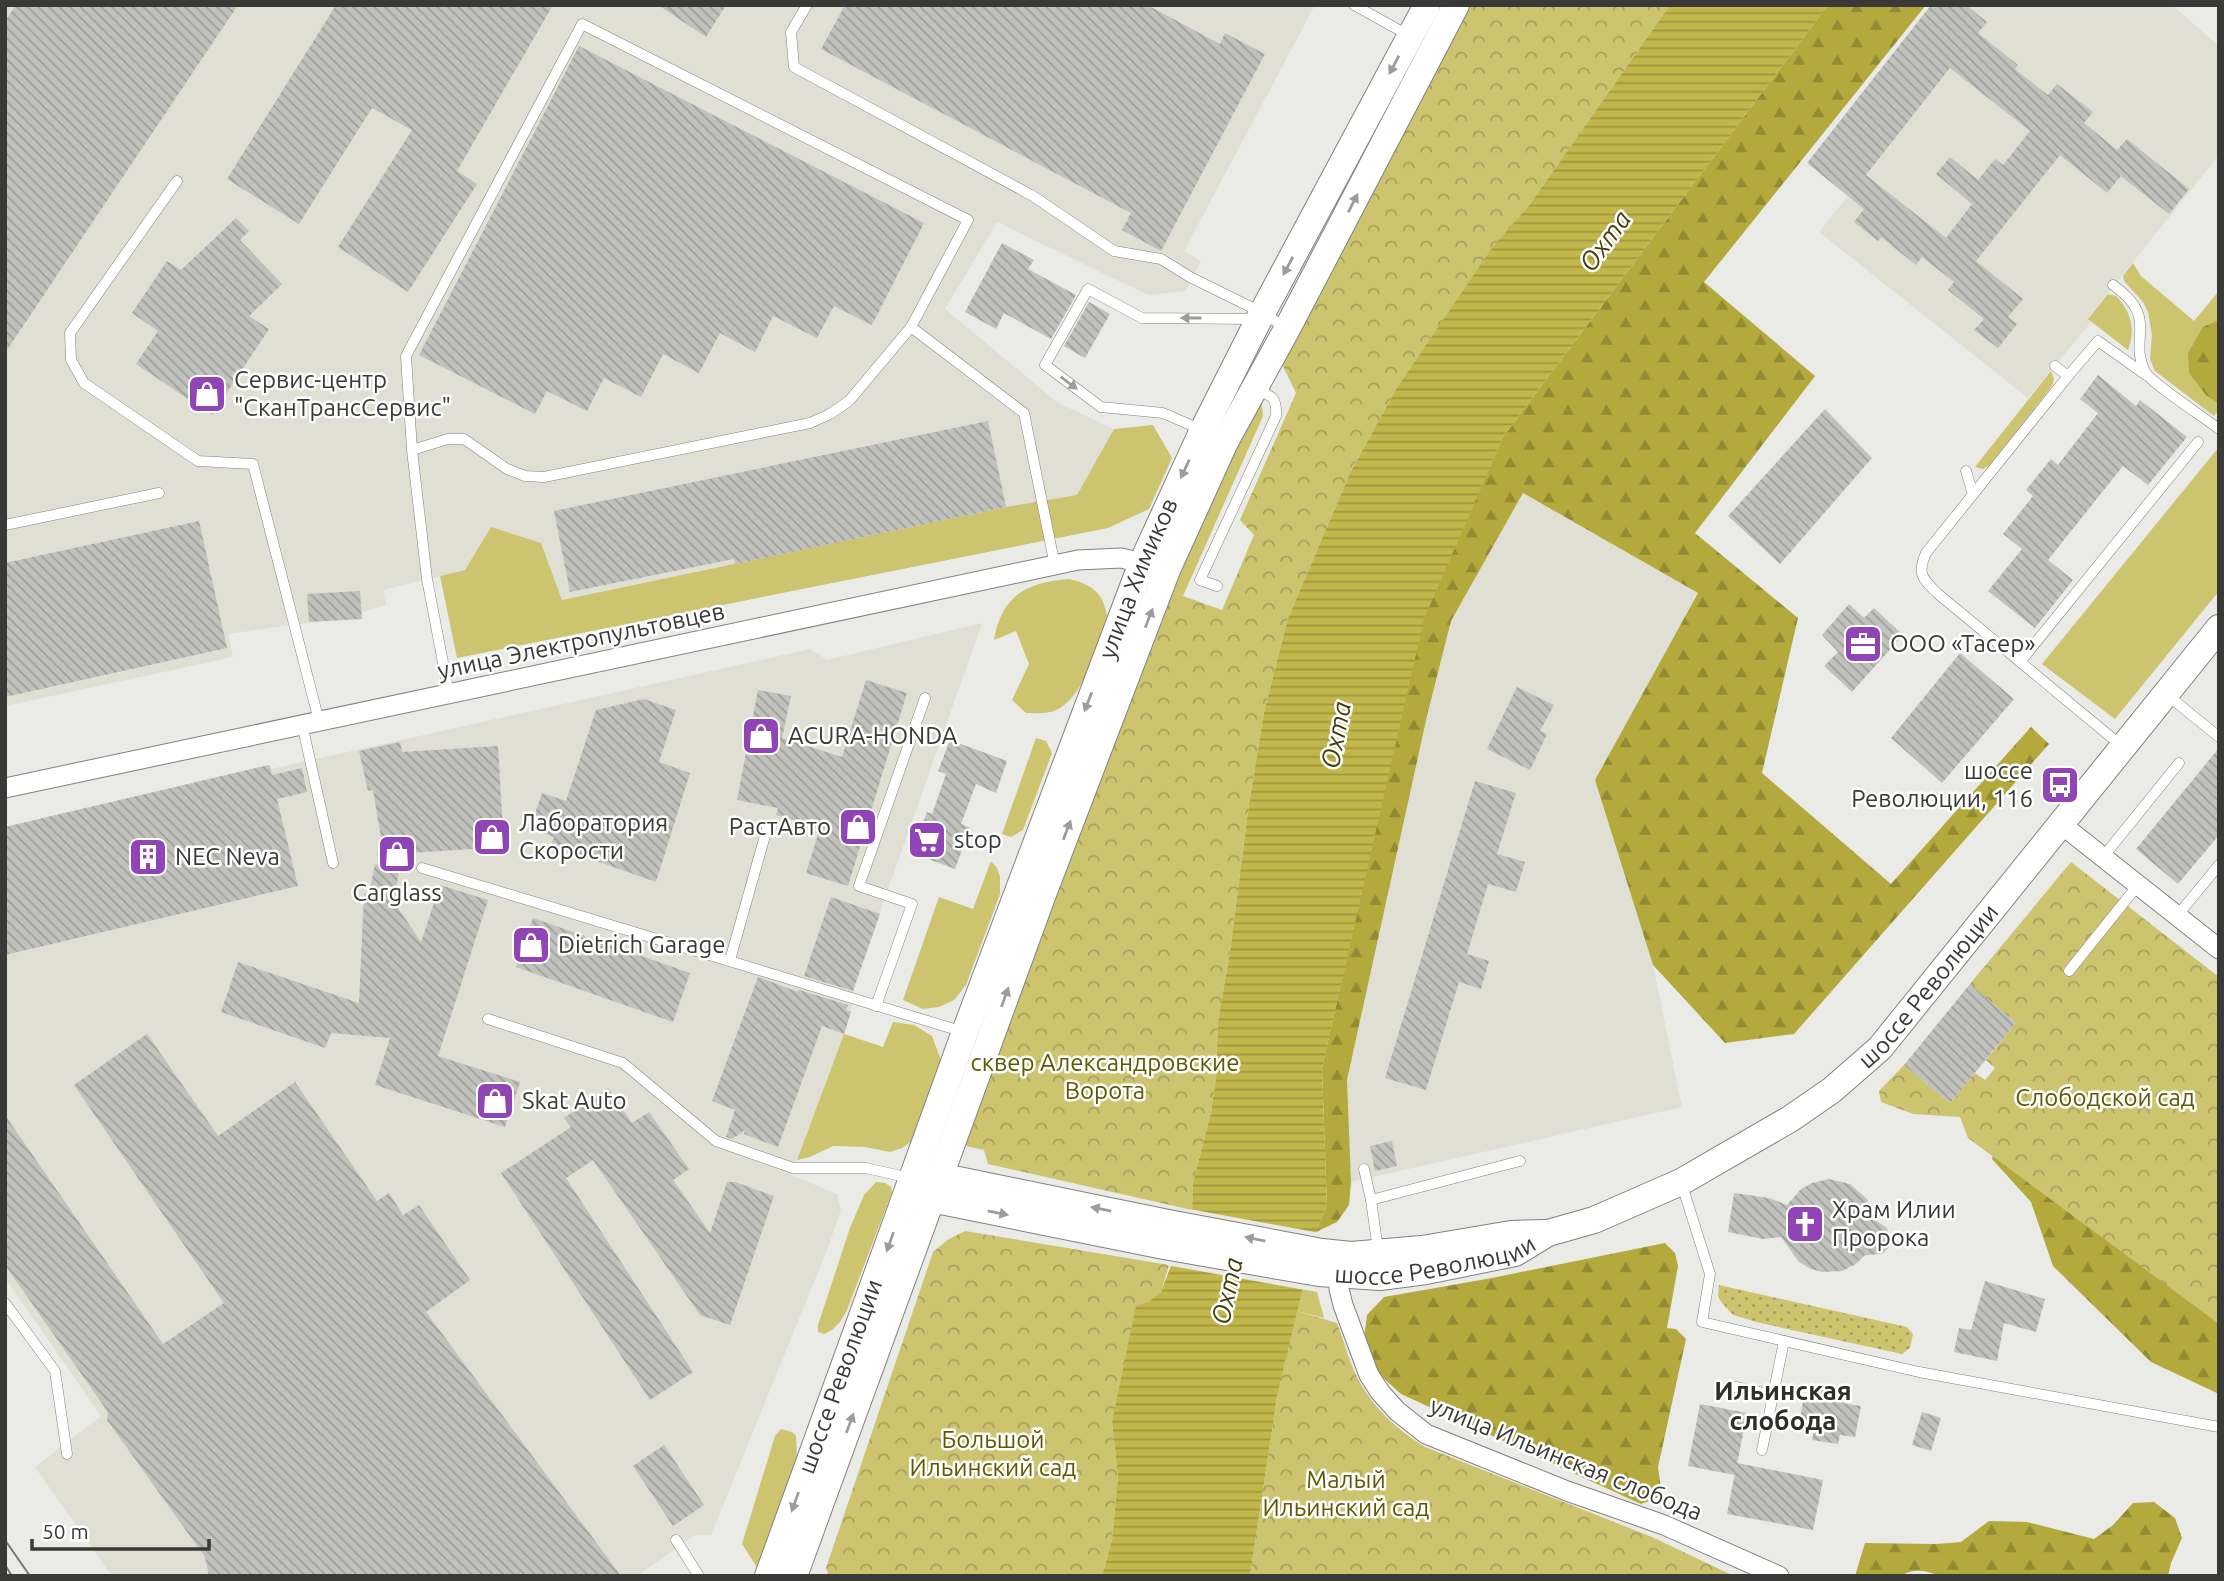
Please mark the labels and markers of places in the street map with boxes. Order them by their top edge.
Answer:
place label: Сервис-центр "СканТрансСервис" [234,366,451,421]
shop icon: Сервис-центр "СканТрансСервис" [186,373,228,415]
office icon: ООО «Тасер» [1842,623,1884,665]
place label: ООО «Тасер» [1890,630,2036,657]
shop icon: ACURA-HONDA [740,715,782,757]
place label: ACURA-HONDA [788,722,958,749]
place label: шоссе Революции, 116 [1851,757,2033,812]
bus stop icon: шоссе Революции, 116 [2039,764,2081,806]
shop icon: РастАвто [837,806,879,848]
place label: Лаборатория Скорости [519,809,668,864]
place label: РастАвто [729,813,831,840]
shop icon: Лаборатория Скорости [471,816,513,858]
supermarket icon: stop [906,819,948,861]
place label: stop [954,826,1002,853]
shop icon: Carglass [376,833,418,875]
building icon: NEC Neva [127,836,169,878]
place label: NEC Neva [175,843,280,870]
place label: Carglass [352,879,442,906]
shop icon: Dietrich Garage [510,924,552,966]
place label: Dietrich Garage [558,931,725,958]
shop icon: Skat Auto [474,1080,516,1122]
place label: Skat Auto [522,1087,627,1114]
place label: Храм Илии Пророка [1832,1196,1956,1251]
church icon: Храм Илии Пророка [1784,1203,1826,1245]

